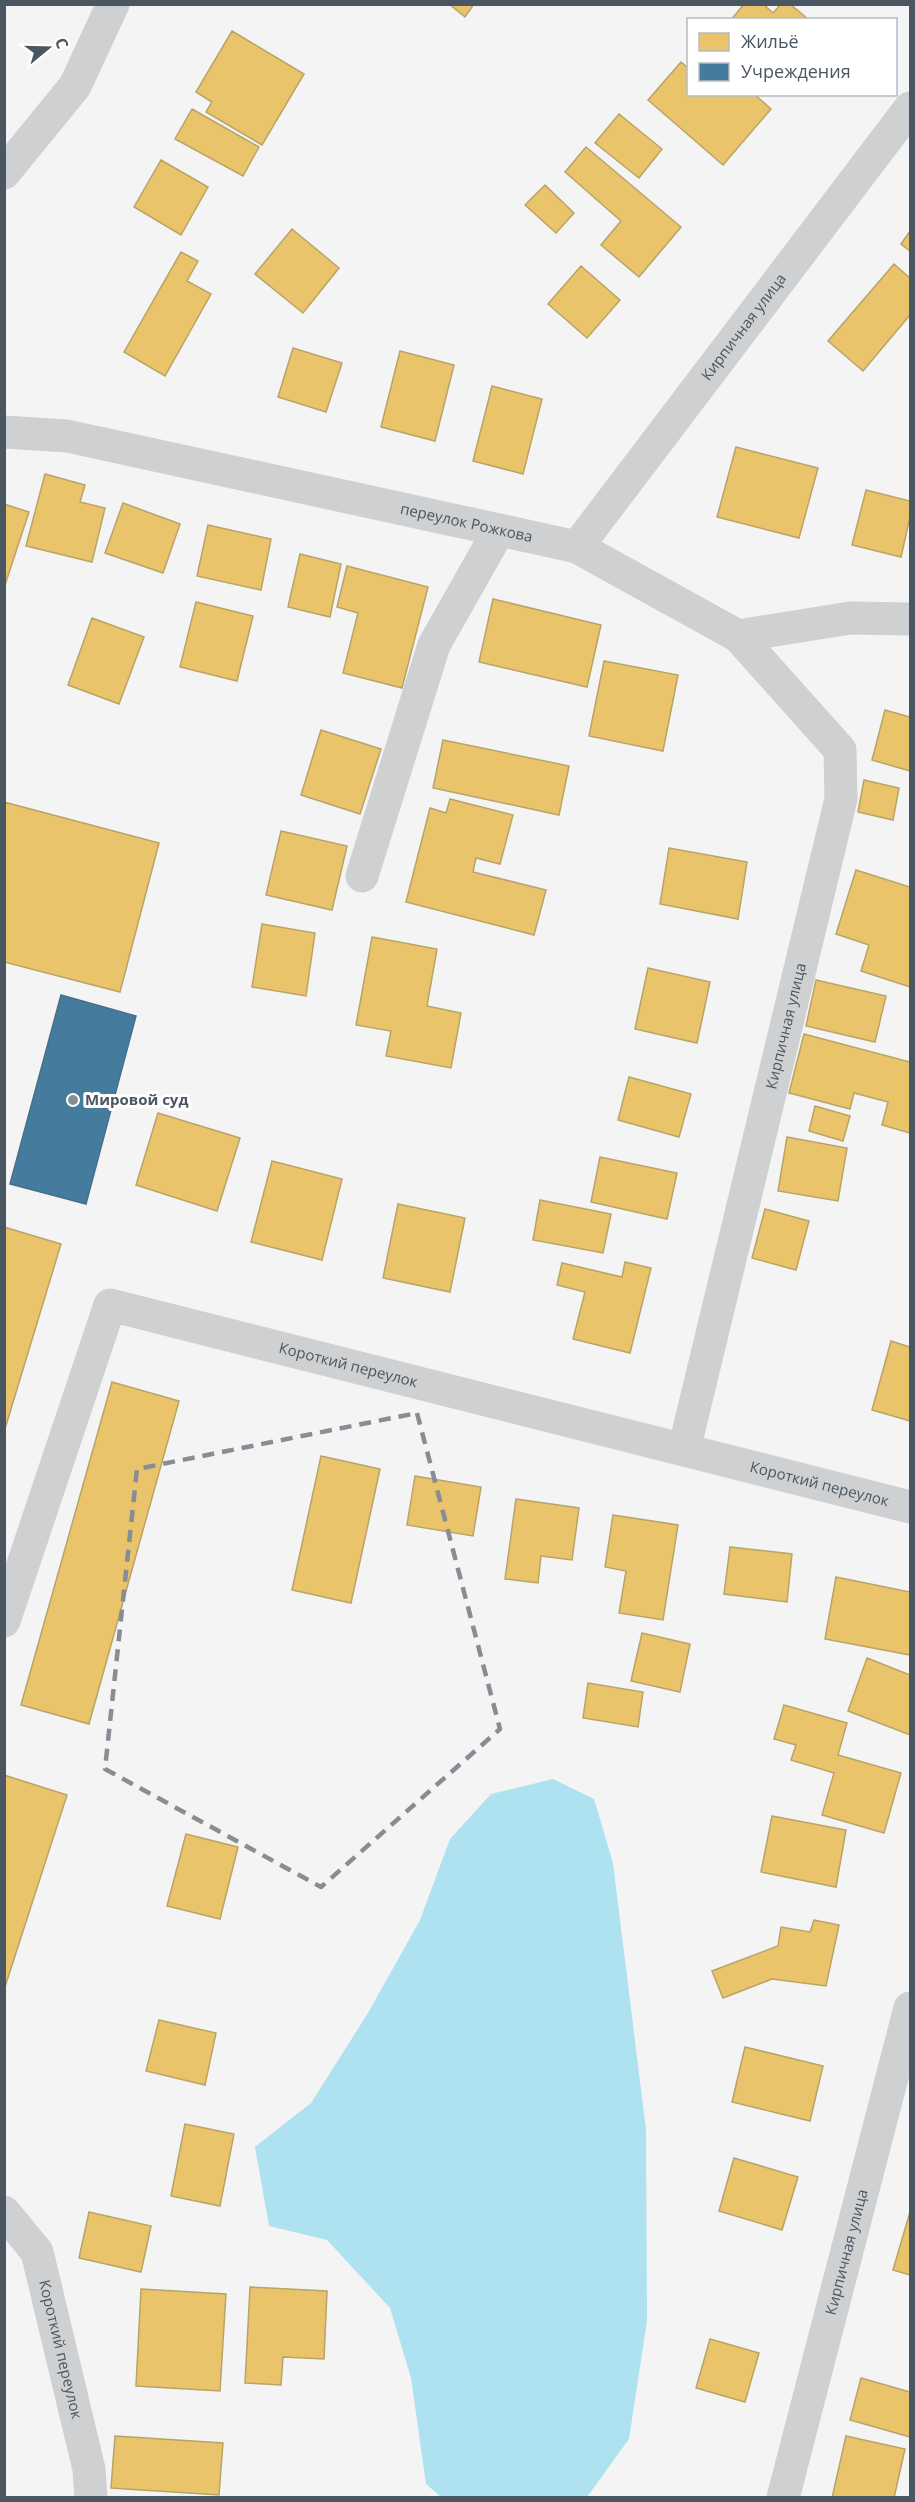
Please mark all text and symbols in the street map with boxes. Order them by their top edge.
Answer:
north arrow [18,18,78,78]
legend [687,18,897,96]
text: Жильё [741,29,799,53]
text: С [50,35,74,52]
text: Учреждения [741,59,851,83]
street label: Кирпичная улица [696,269,790,384]
street label: переулок Рожкова [399,498,535,546]
street label: Кирпичная улица [760,961,810,1091]
place label: Мировой суд [85,1089,188,1109]
marker: Мировой суд [66,1093,80,1107]
street label: Короткий переулок [277,1337,420,1391]
street label: Короткий переулок [748,1456,891,1510]
street label: Кирпичная улица [820,2187,872,2317]
street label: Короткий переулок [35,2278,88,2421]

